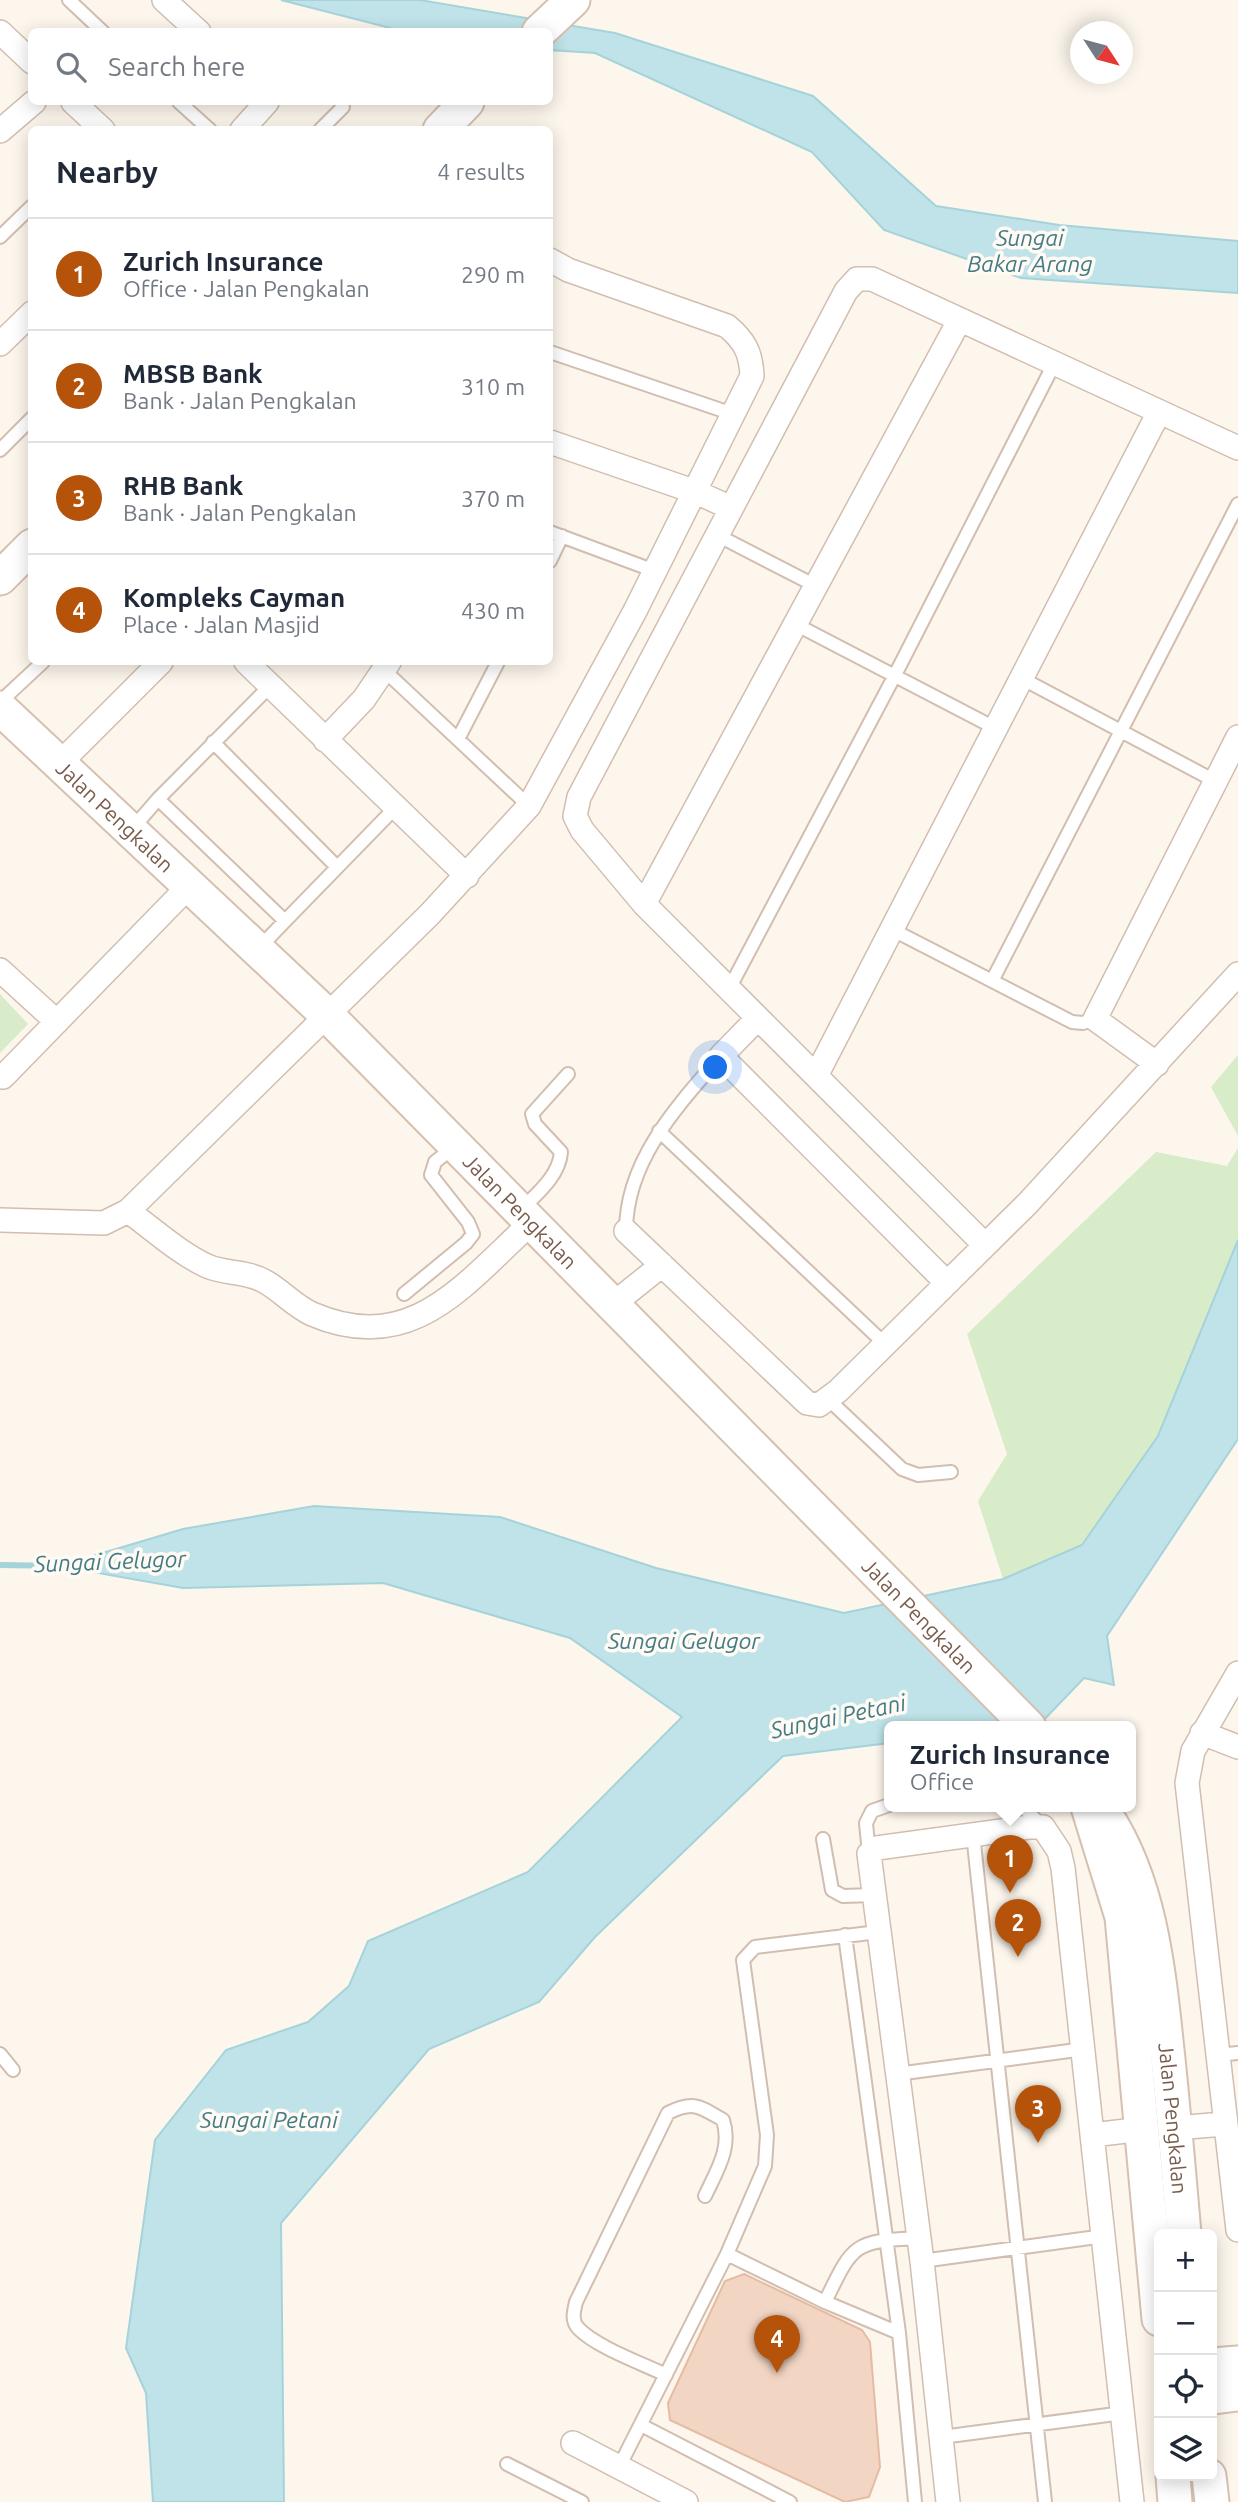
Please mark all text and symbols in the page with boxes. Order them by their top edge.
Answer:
north arrow [1070,21,1133,84]
search box [28,28,553,105]
icon: search [52,48,90,86]
text: Search here [108,52,245,81]
text: Nearby [56,155,158,189]
text: 4 results [437,159,525,184]
water label: Sungai Bakar Arang [967,225,1093,276]
text: Zurich Insurance [123,247,323,276]
text: 1 [73,262,85,287]
text: 290 m [461,262,525,287]
text: Office · Jalan Pengkalan [123,276,370,301]
text: MBSB Bank [123,359,263,388]
text: 2 [73,374,85,399]
text: 310 m [461,374,525,399]
text: Bank · Jalan Pengkalan [123,388,357,413]
text: RHB Bank [123,471,243,500]
text: 3 [73,486,85,511]
text: 370 m [461,486,525,511]
text: Bank · Jalan Pengkalan [123,500,357,525]
text: Kompleks Cayman [123,583,345,612]
text: 4 [73,598,85,623]
text: 430 m [461,598,525,623]
text: Place · Jalan Masjid [123,612,320,637]
street label: Jalan Pengkalan [52,755,179,877]
your location [698,1050,732,1084]
street label: Jalan Pengkalan [459,1149,582,1274]
water label: Sungai Gelugor [33,1546,188,1576]
street label: Jalan Pengkalan [857,1553,981,1678]
water label: Sungai Gelugor [607,1628,761,1653]
water label: Sungai Petani [767,1689,909,1743]
popup [884,1721,1136,1812]
text: Zurich Insurance [910,1740,1110,1769]
text: Office [910,1769,974,1794]
pin: 1 [987,1835,1033,1893]
pin: 2 [995,1899,1041,1957]
street label: Jalan Pengkalan [1154,2042,1192,2195]
pin: 3 [1015,2085,1061,2143]
water label: Sungai Petani [199,2107,339,2132]
map controls [1154,2229,1217,2481]
button: + [1154,2229,1217,2292]
button: − [1154,2292,1217,2355]
pin: 4 [754,2315,800,2373]
button: locate [1154,2355,1217,2418]
button: layers [1154,2418,1217,2481]

